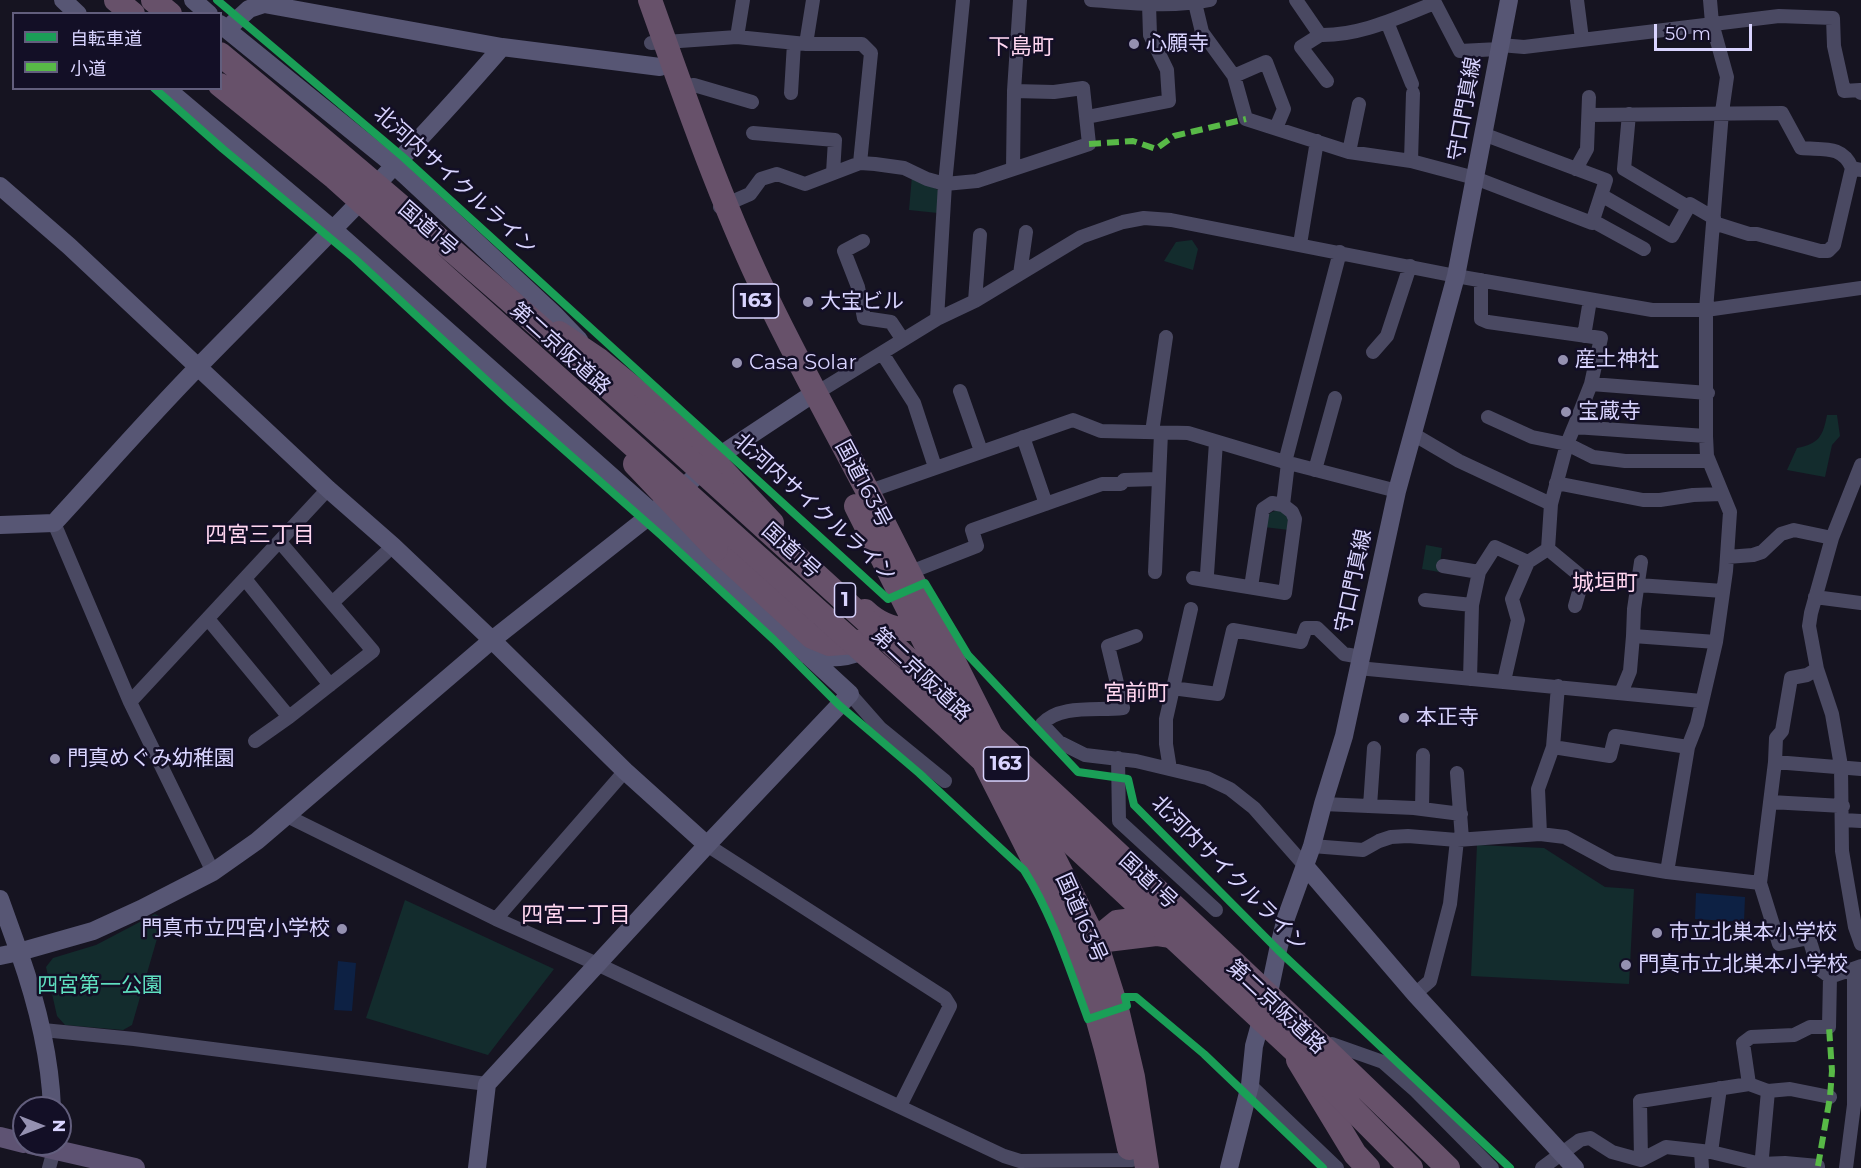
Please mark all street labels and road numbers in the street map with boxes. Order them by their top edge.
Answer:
street label: 守口門真線 [1443,55,1487,163]
street label: 北河内サイクルライン [369,101,541,261]
street label: 国道1号 [393,196,463,262]
road number: 163 [734,284,778,318]
street label: 第二京阪道路 [505,297,615,401]
street label: 北河内サイクルライン [729,428,901,588]
street label: 国道163号 [830,436,896,532]
street label: 国道1号 [756,518,826,584]
street label: 守口門真線 [1331,527,1377,635]
road number: 1 [834,583,856,617]
street label: 第二京阪道路 [866,623,976,727]
road number: 163 [984,747,1028,781]
street label: 北河内サイクルライン [1146,791,1312,957]
street label: 国道1号 [1114,848,1182,914]
street label: 国道163号 [1050,869,1112,967]
street label: 第二京阪道路 [1221,955,1331,1059]

